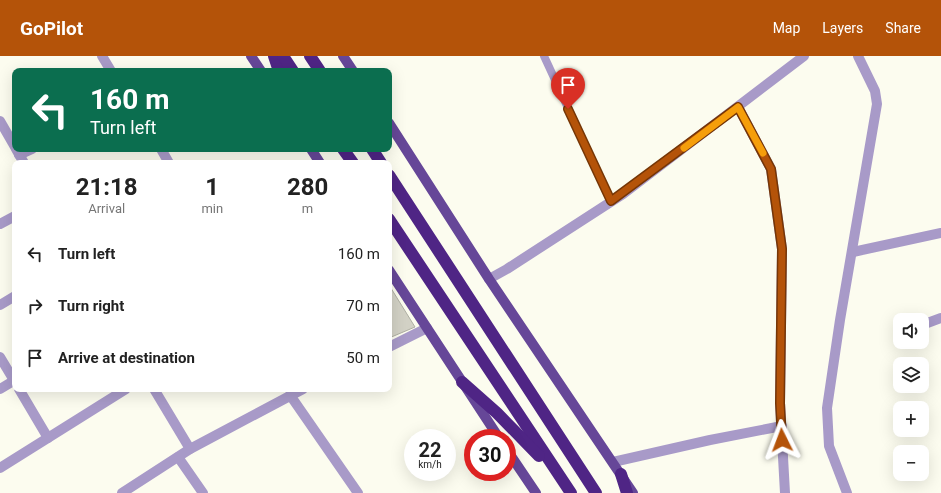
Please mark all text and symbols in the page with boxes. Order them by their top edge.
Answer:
text: GoPilot [20,17,83,40]
text: Map [773,20,800,36]
text: Layers [822,20,863,36]
text: Share [885,20,921,36]
pin [551,68,585,109]
icon: arrive [557,74,579,96]
text: 160 m [90,83,169,116]
icon: left [24,84,76,136]
text: Turn left [90,117,156,138]
text: 21:18 [76,173,138,201]
text: 1 [205,173,219,201]
text: 280 [287,173,328,201]
text: Arrival [88,201,125,216]
text: min [201,201,223,216]
text: m [302,201,313,216]
icon: left [24,243,46,265]
text: Turn left [58,245,115,263]
text: 160 m [338,245,380,263]
icon: right [24,295,46,317]
text: Turn right [58,297,124,315]
text: 70 m [346,297,380,315]
map controls [893,313,929,481]
button: sound [893,313,929,349]
icon: arrive [24,347,46,369]
text: Arrive at destination [58,349,195,367]
text: 50 m [346,349,380,367]
button: layers [893,357,929,393]
button: + [893,401,929,437]
position arrow [761,419,803,461]
speed limit sign: 30 [464,429,516,481]
text: 22 [419,438,441,462]
button: − [893,445,929,481]
text: km/h [418,459,442,470]

